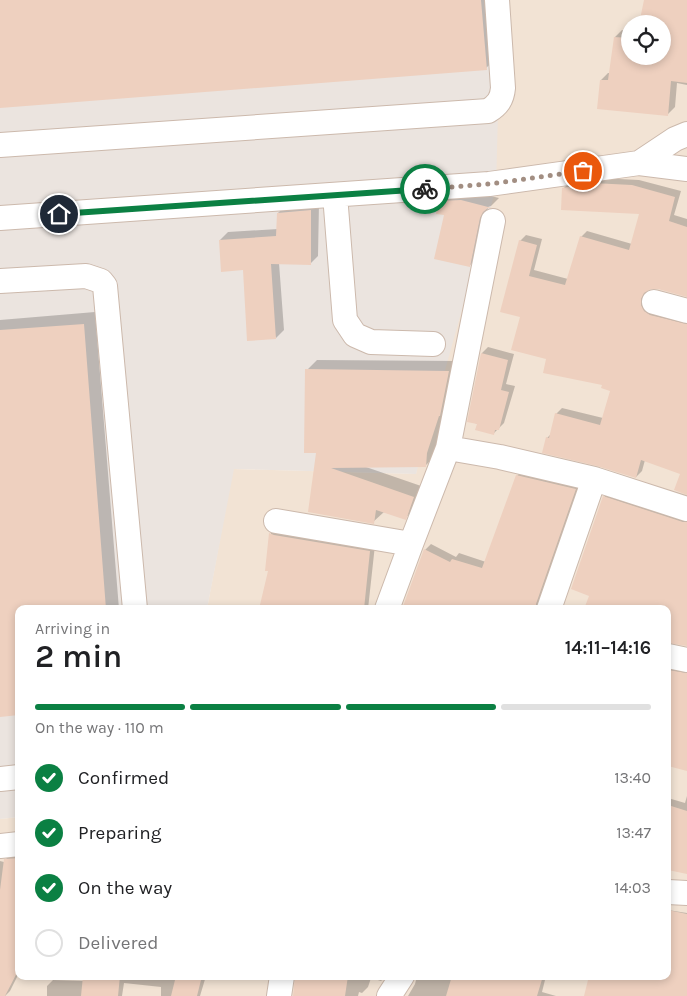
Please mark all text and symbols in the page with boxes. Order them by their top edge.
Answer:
map controls [621,15,671,65]
button: locate [621,15,671,65]
pin [562,150,604,192]
icon: bag [569,157,597,185]
courier [400,164,450,214]
icon: bike [411,175,439,203]
pin [38,193,80,235]
icon: home [45,200,73,228]
text: Arriving in [35,619,110,638]
text: 14:11–14:16 [565,637,651,659]
text: 2 min [35,638,122,675]
text: On the way · 110 m [35,718,164,737]
icon: check [35,764,63,792]
text: Confirmed [78,767,169,789]
text: 13:40 [614,768,651,787]
icon: check [35,819,63,847]
text: Preparing [78,822,161,844]
text: 13:47 [616,823,651,842]
icon: check [35,874,63,902]
text: On the way [78,877,172,899]
text: 14:03 [614,878,651,897]
text: Delivered [78,932,158,954]

